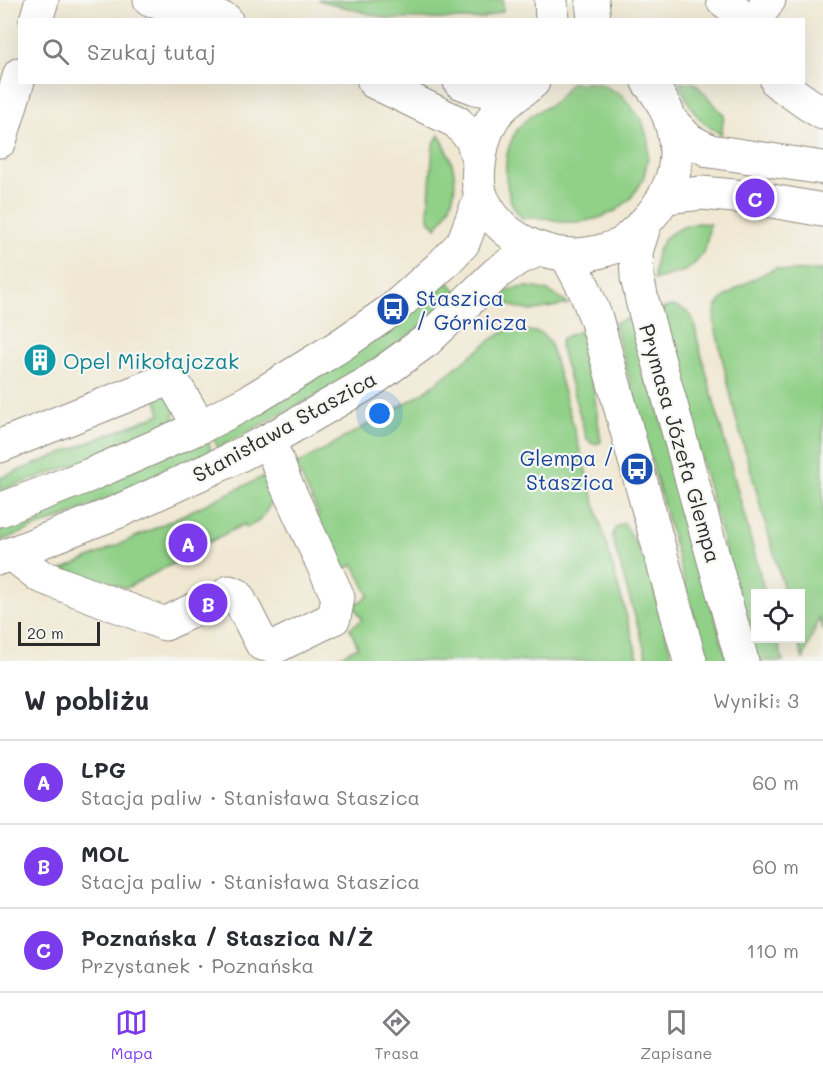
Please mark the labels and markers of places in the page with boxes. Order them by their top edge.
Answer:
pin: C [736,176,774,220]
place label: Staszica / Górnicza [416,284,527,335]
bus stop icon: Staszica / Górnicza [375,291,411,327]
building icon: Opel Mikołajczak [22,342,58,378]
place label: Opel Mikołajczak [63,347,239,374]
place label: Glempa / Staszica [520,444,614,495]
bus stop icon: Glempa / Staszica [619,451,655,487]
pin: A [168,520,207,566]
pin: B [188,580,228,626]

